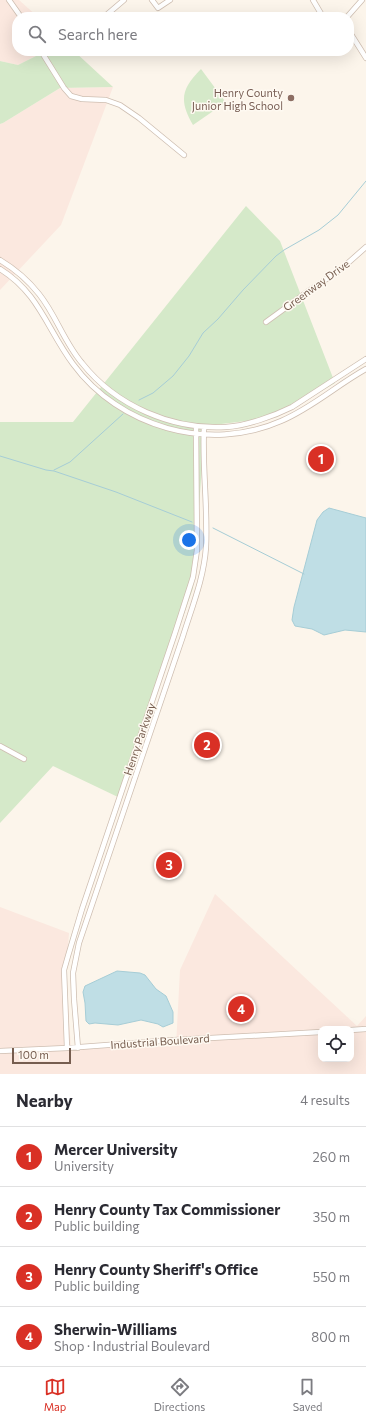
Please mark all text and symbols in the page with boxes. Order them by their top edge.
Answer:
search box [12,12,354,56]
icon: search [26,23,48,45]
text: Search here [58,25,137,43]
place label: Henry County Junior High School [192,86,283,113]
marker: Henry County Junior High School [286,93,296,103]
street label: Greenway Drive [280,256,352,313]
pin: 1 [308,444,334,474]
your location [179,530,199,550]
street label: Henry Parkway [121,701,158,777]
pin: 2 [194,730,220,760]
pin: 3 [156,850,182,880]
pin: 4 [228,994,254,1024]
map controls [318,1026,354,1062]
button: locate [318,1026,354,1062]
street label: Industrial Boulevard [110,1031,210,1051]
scale bar [12,1046,71,1065]
text: 100 m [18,1048,49,1061]
text: Nearby [16,1090,73,1111]
text: 4 results [300,1092,350,1108]
text: Mercer University [54,1140,178,1158]
text: 1 [26,1149,32,1165]
text: 260 m [313,1149,350,1165]
text: University [54,1158,114,1174]
text: Henry County Tax Commissioner [54,1200,280,1218]
text: 2 [25,1209,33,1225]
text: 350 m [313,1209,350,1225]
text: Public building [54,1218,140,1234]
text: Henry County Sheriff's Office [54,1260,258,1278]
text: 3 [25,1269,33,1285]
text: 550 m [313,1269,350,1285]
text: Public building [54,1278,140,1294]
text: Sherwin-Williams [54,1320,177,1338]
text: 4 [25,1329,33,1345]
text: 800 m [311,1329,350,1345]
text: Shop · Industrial Boulevard [54,1338,210,1354]
tab: Map [44,1376,66,1413]
tab: Directions [154,1376,205,1413]
tab: Saved [293,1376,322,1413]

